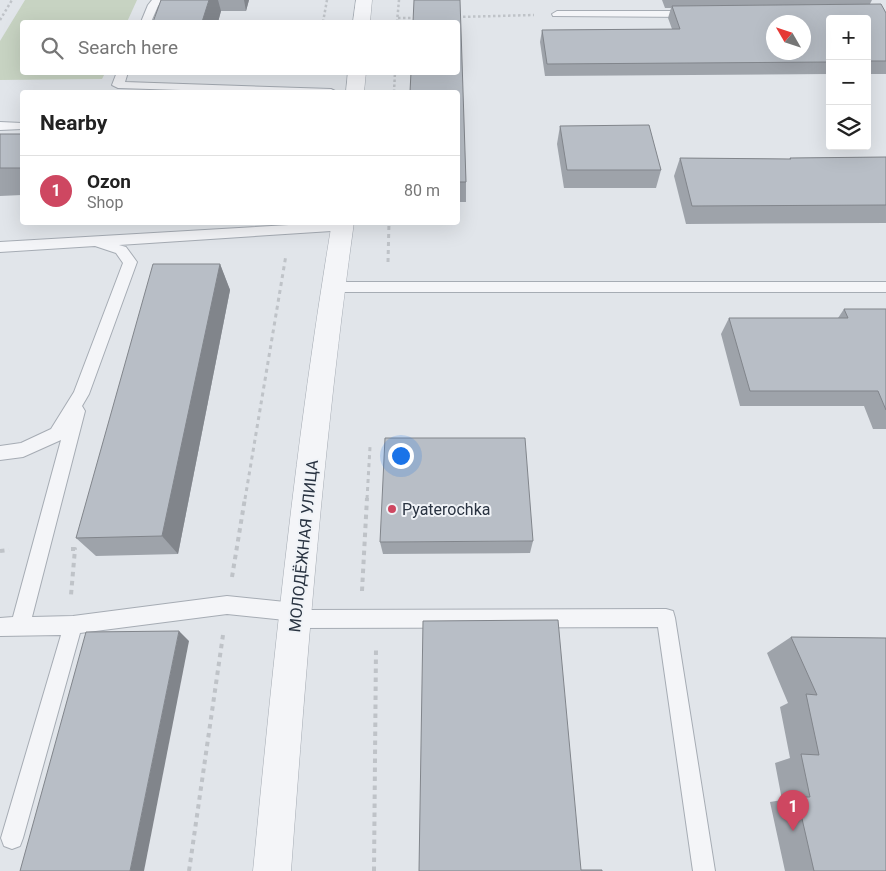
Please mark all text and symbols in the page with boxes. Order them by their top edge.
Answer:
north arrow [766,15,811,60]
map controls [826,15,871,150]
button: + [826,15,871,60]
search box [20,20,460,75]
icon: search [38,34,66,62]
text: Search here [78,36,178,59]
button: − [826,60,871,105]
button: layers [826,105,871,150]
text: Nearby [40,111,107,135]
text: Ozon [87,170,131,193]
text: 1 [51,181,61,200]
text: 80 m [404,181,440,200]
text: Shop [87,193,123,212]
your location [388,443,414,469]
street label: МОЛОДЁЖНАЯ УЛИЦА [285,458,322,633]
place label: Pyaterochka [402,500,490,519]
marker: Pyaterochka [386,503,398,515]
pin: 1 [777,790,809,831]

